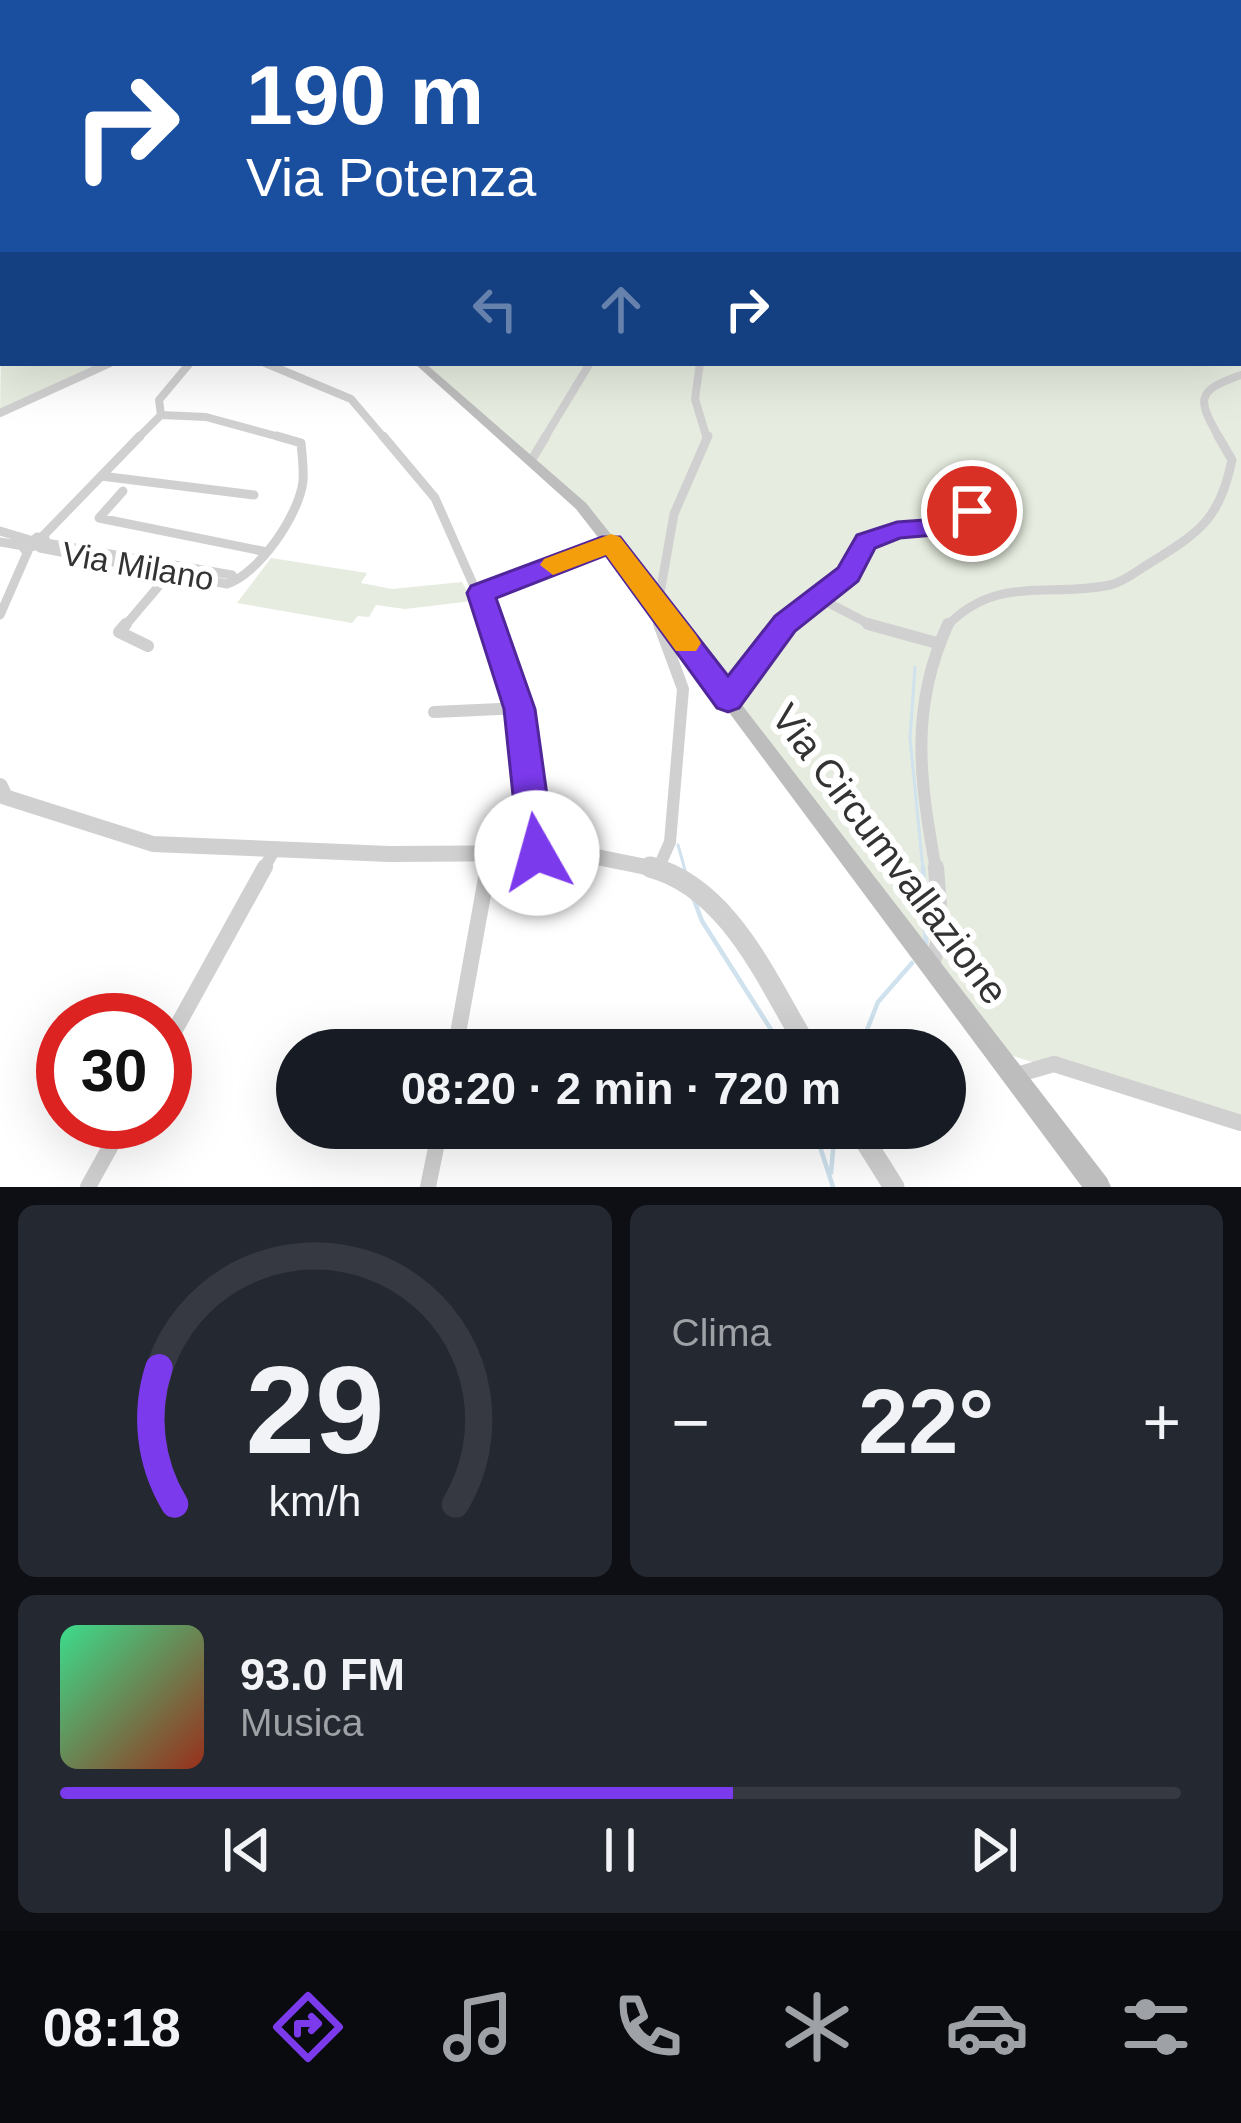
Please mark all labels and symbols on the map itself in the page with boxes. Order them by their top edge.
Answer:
pin [921,460,1023,562]
street label: Via Milano [59,534,217,598]
street label: Via Circumvallazione [763,696,1017,1012]
position arrow [474,790,600,916]
speed limit sign: 30 [36,993,192,1149]

